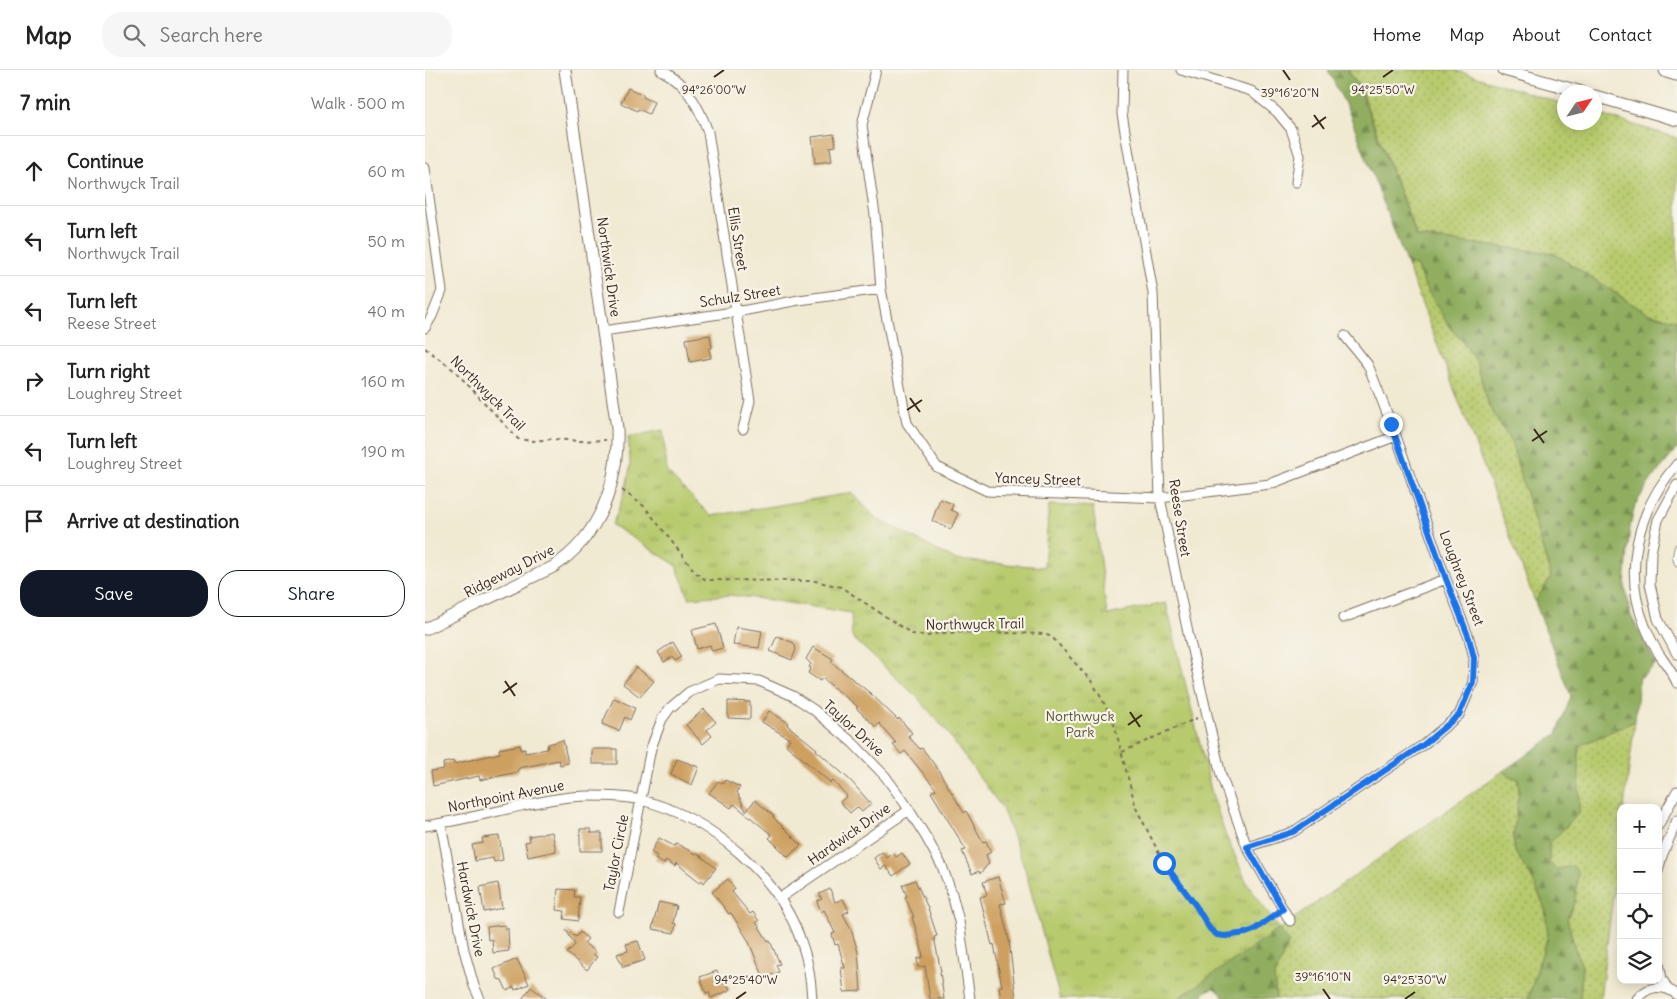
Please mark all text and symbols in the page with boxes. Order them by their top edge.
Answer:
search box [102,12,452,57]
text: Map [25,20,72,50]
icon: search [120,21,148,49]
text: Search here [160,23,263,47]
text: Home [1373,23,1421,46]
text: Map [1449,23,1484,46]
text: About [1512,23,1560,46]
text: Contact [1588,23,1652,46]
text: 94°26'00"W [682,82,746,97]
text: 94°25'50"W [1351,82,1415,97]
text: 39°16'20"N [1261,85,1319,100]
north arrow [1557,85,1602,130]
text: 7 min [20,89,71,116]
text: Walk · 500 m [311,93,405,113]
text: Continue [67,149,144,173]
icon: ahead [20,157,48,185]
text: 60 m [367,161,405,181]
text: Northwyck Trail [67,173,180,193]
street label: Ellis Street [724,206,752,273]
street label: Northwick Drive [593,216,625,318]
text: Turn left [67,219,137,243]
icon: left [20,227,48,255]
text: 50 m [367,231,405,251]
text: Northwyck Trail [67,243,180,263]
street label: Schulz Street [698,281,782,311]
text: Turn left [67,289,137,313]
icon: left [20,297,48,325]
text: 40 m [367,301,405,321]
text: Reese Street [67,313,157,333]
street label: Northwyck Trail [447,352,529,434]
text: Turn right [67,359,150,383]
icon: right [20,367,48,395]
text: 160 m [361,371,405,391]
text: Loughrey Street [67,383,182,403]
route end [1380,413,1403,436]
text: Turn left [67,429,137,453]
icon: left [20,437,48,465]
text: 190 m [361,441,405,461]
text: Loughrey Street [67,453,182,473]
street label: Yancey Street [995,469,1082,490]
street label: Reese Street [1165,478,1195,558]
icon: arrive [20,507,48,535]
text: Arrive at destination [67,509,240,533]
street label: Loughrey Street [1436,528,1489,629]
street label: Ridgeway Drive [461,541,557,601]
button: Save [20,570,208,617]
button: Share [218,570,405,617]
street label: Northwyck Trail [926,614,1024,634]
street label: Taylor Drive [820,696,888,760]
park label: Northwyck Park [1045,707,1115,741]
street label: Northpoint Avenue [446,776,566,816]
street label: Hardwick Drive [804,799,894,869]
map controls [1617,804,1662,984]
button: + [1617,804,1662,849]
street label: Taylor Circle [600,813,632,893]
button: − [1617,849,1662,894]
route start [1153,852,1176,875]
street label: Hardwick Drive [453,860,489,958]
button: locate [1617,894,1662,939]
button: layers [1617,939,1662,984]
text: 39°16'10"N [1295,969,1351,984]
text: 94°25'40"W [714,972,778,987]
text: 94°25'30"W [1383,972,1447,987]

